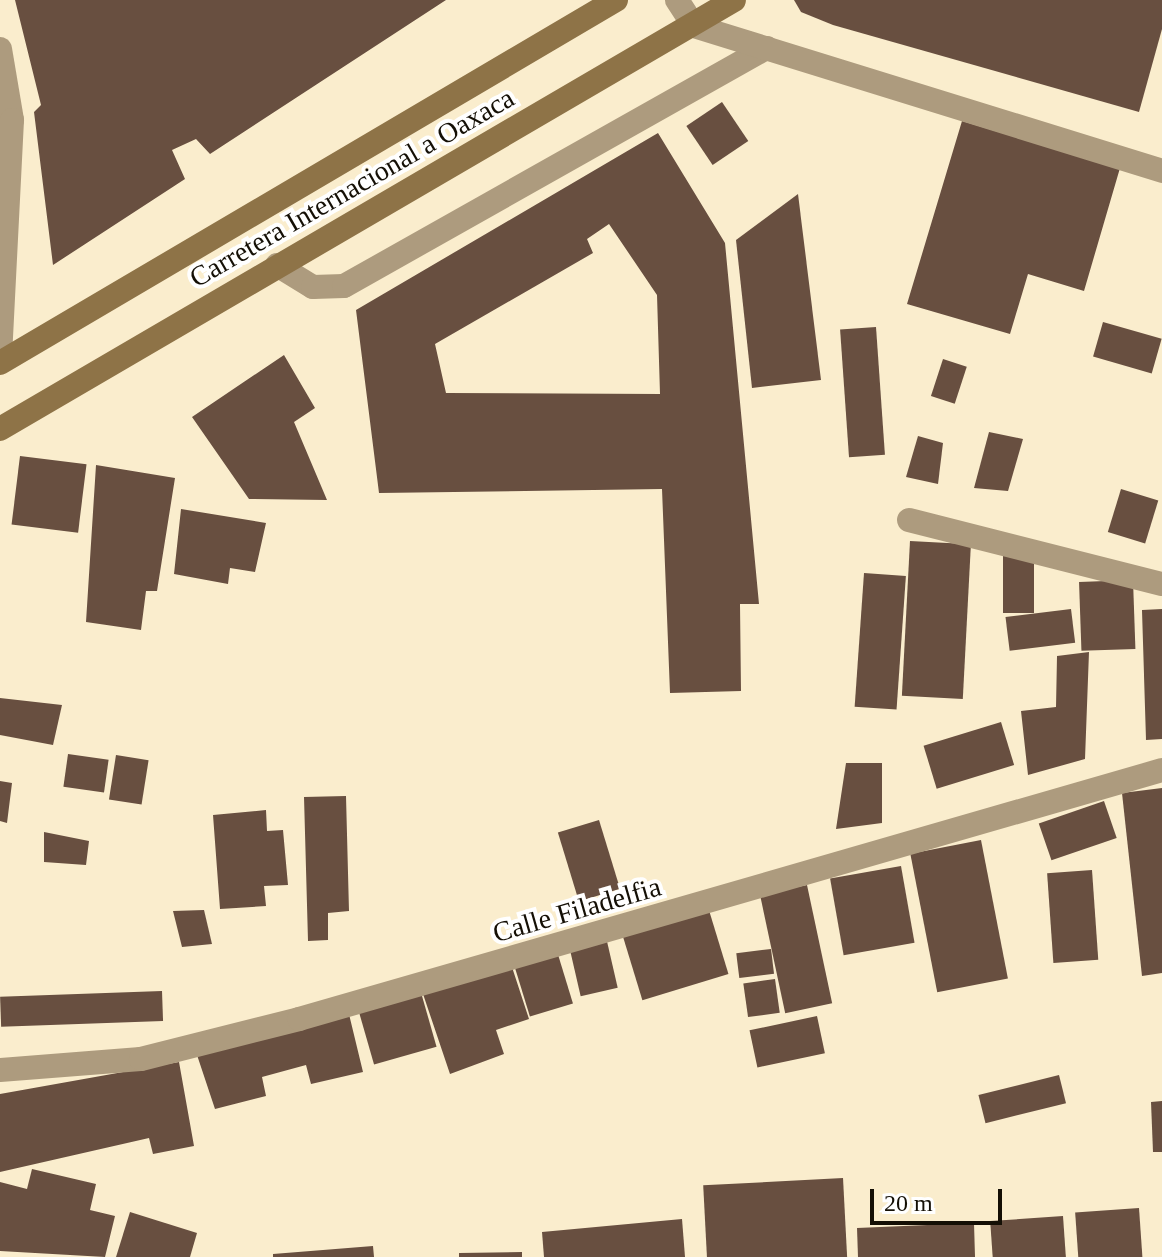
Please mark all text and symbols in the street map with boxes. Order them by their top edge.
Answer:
street label: Carretera Internacional a Oaxaca [184,81,520,295]
street label: Calle Filadelfia [489,870,665,950]
scale bar [874,1173,1006,1223]
text: 20 m [884,1190,933,1216]

